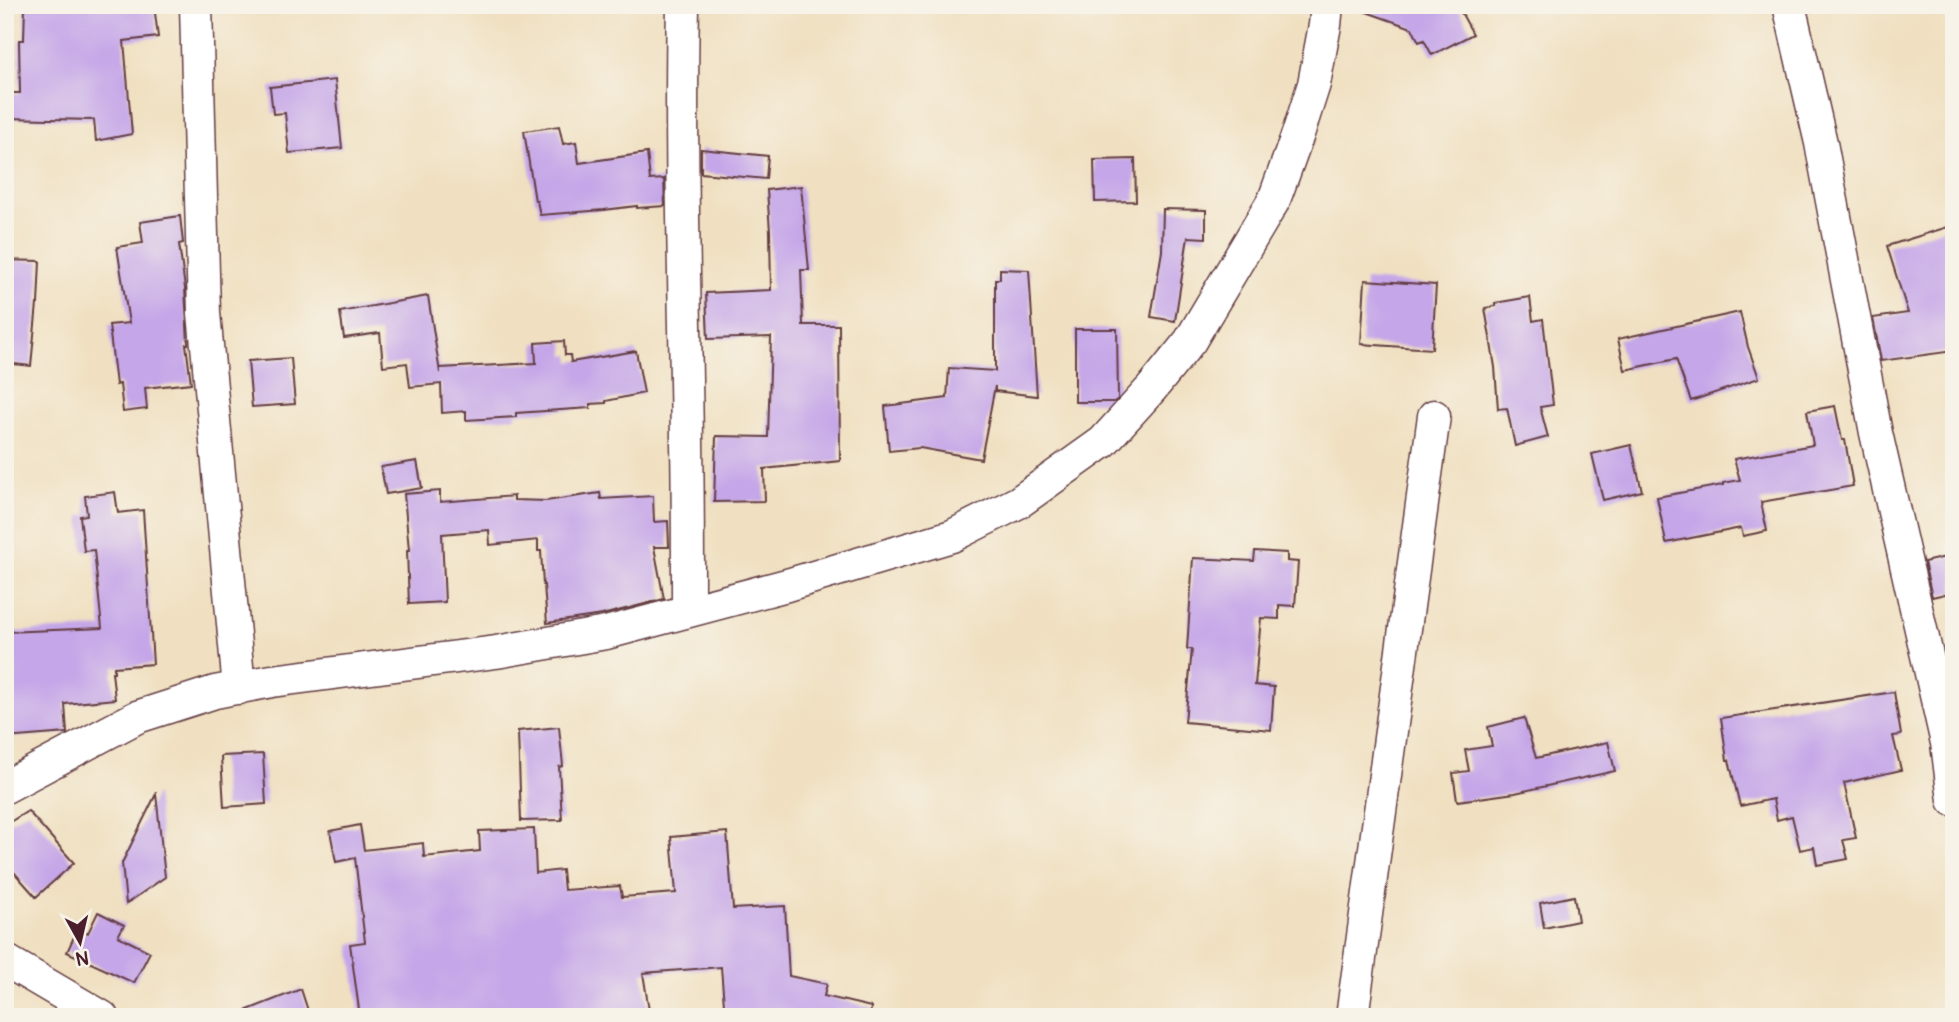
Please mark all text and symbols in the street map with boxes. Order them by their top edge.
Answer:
north arrow [46,906,116,976]
text: N [74,945,90,971]

